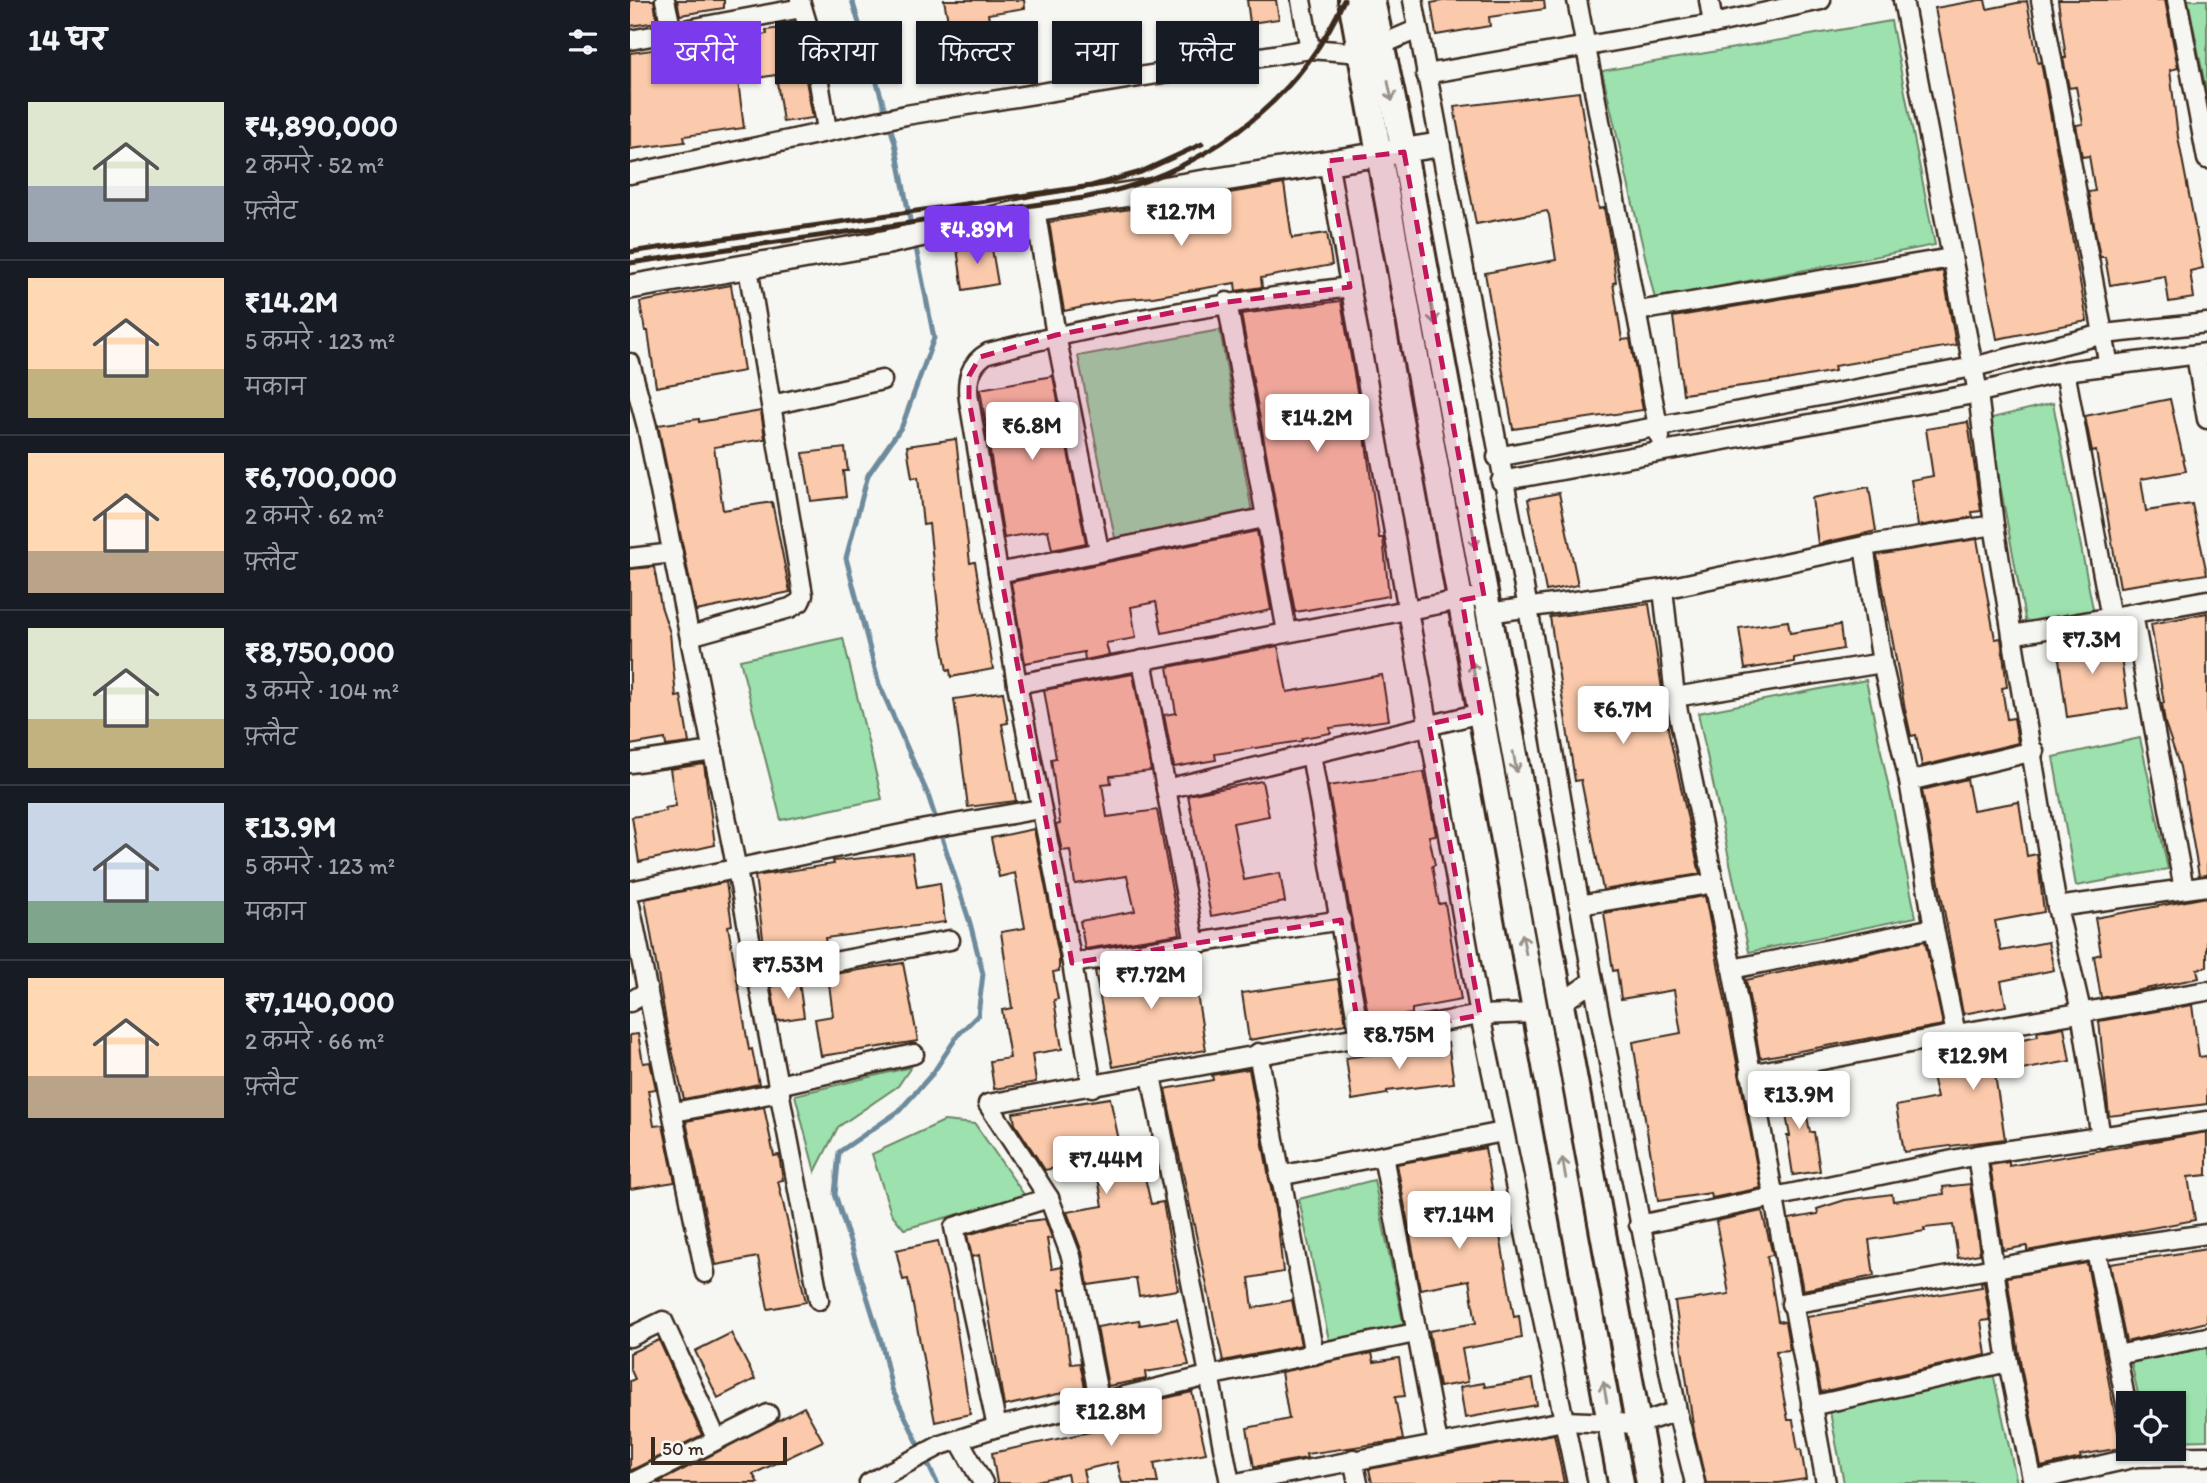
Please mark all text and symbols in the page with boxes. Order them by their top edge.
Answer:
text: 14 घर [28,21,107,58]
chip: खरीदें [651,21,761,84]
chip: किराया [775,21,902,84]
chip: फ़िल्टर [916,21,1038,84]
chip: नया [1052,21,1142,84]
chip: फ़्लैट [1156,21,1259,84]
icon: filters [564,23,602,61]
one-way arrow [1384,79,1398,102]
text: ₹4,890,000 [245,107,398,144]
icon: home [84,130,168,214]
text: 2 कमरे · 52 m² [245,151,384,179]
pin: ₹12.7M [1124,188,1238,248]
text: फ़्लैट [245,197,297,225]
text: ₹12.7M [1146,197,1216,225]
pin: ₹4.89M [920,206,1034,266]
text: ₹4.89M [940,215,1014,243]
text: ₹14.2M [245,283,338,320]
one-way arrow [1427,302,1440,325]
icon: home [84,306,168,390]
text: 5 कमरे · 123 m² [245,327,395,355]
text: मकान [245,373,306,401]
pin: ₹14.2M [1260,394,1374,454]
pin: ₹6.8M [983,402,1081,462]
text: ₹14.2M [1281,403,1353,431]
text: ₹6.8M [1002,411,1062,439]
text: ₹6,700,000 [245,458,397,495]
icon: home [84,481,168,565]
text: 2 कमरे · 62 m² [245,502,384,530]
one-way arrow [1468,526,1481,549]
text: फ़्लैट [245,548,297,576]
pin: ₹7.3M [2043,616,2141,676]
text: ₹7.3M [2063,625,2121,653]
text: ₹8,750,000 [245,633,395,670]
icon: home [84,656,168,740]
one-way arrow [1467,661,1480,684]
text: 3 कमरे · 104 m² [245,677,399,705]
pin: ₹6.7M [1574,686,1672,746]
text: ₹6.7M [1594,695,1652,723]
text: फ़्लैट [245,723,297,751]
one-way arrow [1509,750,1523,773]
text: ₹13.9M [245,808,337,845]
icon: home [84,831,168,915]
text: 5 कमरे · 123 m² [245,852,395,880]
text: मकान [245,898,306,926]
one-way arrow [1516,933,1530,956]
pin: ₹7.53M [731,942,845,1001]
text: ₹7.53M [753,950,823,978]
pin: ₹7.72M [1094,951,1208,1011]
text: ₹7.72M [1116,960,1186,988]
text: ₹7,140,000 [245,983,395,1020]
icon: home [84,1006,168,1090]
pin: ₹8.75M [1342,1012,1456,1071]
text: ₹8.75M [1363,1020,1435,1048]
text: 2 कमरे · 66 m² [245,1027,384,1055]
pin: ₹12.9M [1916,1032,2030,1092]
text: ₹12.9M [1938,1041,2008,1069]
pin: ₹13.9M [1742,1072,1856,1131]
text: फ़्लैट [245,1073,297,1101]
text: ₹13.9M [1764,1080,1834,1108]
pin: ₹7.44M [1049,1136,1163,1196]
text: ₹7.44M [1069,1145,1143,1173]
one-way arrow [1557,1157,1570,1180]
pin: ₹7.14M [1402,1192,1516,1251]
text: ₹7.14M [1424,1200,1494,1228]
one-way arrow [1598,1381,1611,1404]
pin: ₹12.8M [1054,1388,1168,1448]
map controls [2116,1391,2186,1461]
button: locate [2116,1391,2186,1461]
text: ₹12.8M [1076,1397,1146,1425]
scale bar [651,1434,788,1466]
text: 50 m [662,1437,704,1460]

